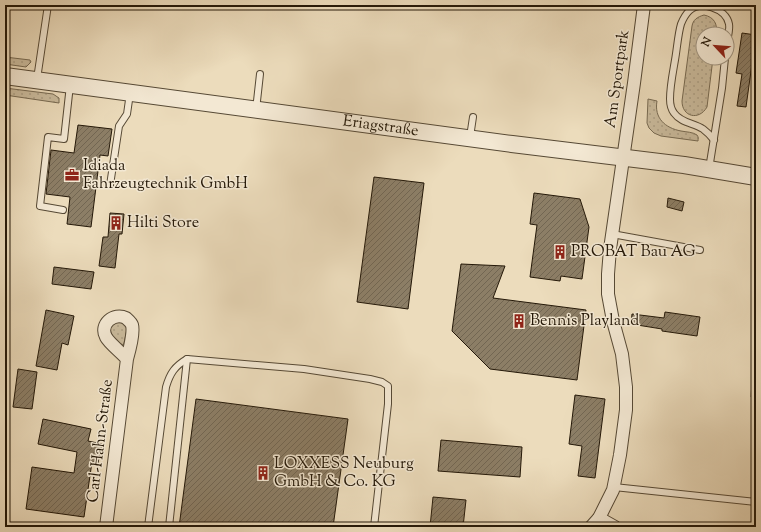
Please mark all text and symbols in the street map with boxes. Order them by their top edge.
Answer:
north arrow [695,26,735,66]
street label: Am Sportpark [600,28,636,130]
text: N [697,34,716,50]
street label: Eriagstraße [341,110,420,143]
place label: Idiada Fahrzeugtechnik GmbH [83,155,248,196]
office icon: Idiada Fahrzeugtechnik GmbH [64,167,80,183]
place label: Hilti Store [127,212,199,235]
building icon: Hilti Store [108,215,124,231]
place label: PROBAT Bau AG [571,241,696,264]
building icon: PROBAT Bau AG [552,244,568,260]
place label: Bennis Playland [530,310,639,333]
building icon: Bennis Playland [511,313,527,329]
street label: Carl-Hahn-Straße [82,378,120,504]
place label: LOXXESS Neuburg GmbH & Co. KG [274,453,414,494]
building icon: LOXXESS Neuburg GmbH & Co. KG [255,465,271,481]

